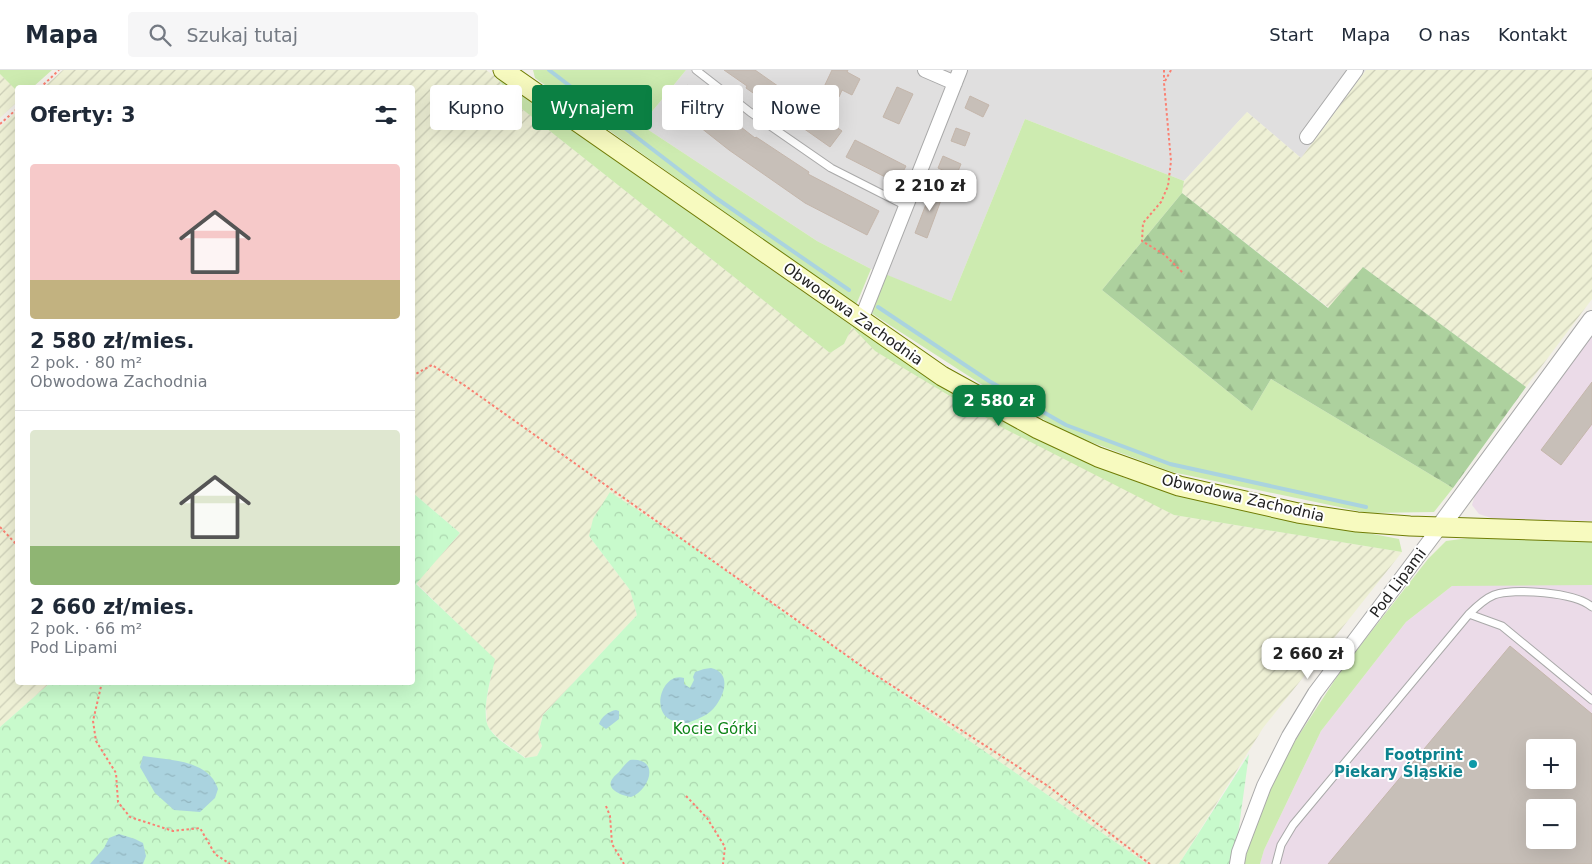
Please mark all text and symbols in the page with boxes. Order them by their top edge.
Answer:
search box [128,12,478,57]
text: Mapa [25,21,98,49]
icon: search [146,21,174,49]
text: Szukaj tutaj [186,24,298,46]
text: Start [1269,24,1313,45]
text: Mapa [1341,24,1390,45]
text: O nas [1418,24,1470,45]
text: Kontakt [1498,24,1567,45]
chip: Kupno [430,85,522,130]
chip: Wynajem [532,85,652,130]
chip: Filtry [662,85,743,130]
chip: Nowe [753,85,839,130]
icon: filters [372,101,400,129]
text: Oferty: 3 [30,103,136,127]
pin: 2 210 zł [878,170,982,212]
text: 2 210 zł [895,176,965,195]
icon: home [170,197,260,287]
street label: Obwodowa Zachodnia [780,259,926,369]
text: 2 580 zł/mies. [30,329,195,353]
text: 2 pok. · 80 m² [30,353,142,372]
text: Obwodowa Zachodnia [30,372,208,391]
pin: 2 580 zł [947,384,1051,427]
text: 2 580 zł [964,391,1034,410]
icon: home [170,462,260,552]
street label: Obwodowa Zachodnia [1160,471,1326,525]
street label: Pod Lipami [1366,545,1430,621]
text: 2 660 zł/mies. [30,595,195,619]
text: 2 pok. · 66 m² [30,619,142,638]
text: Pod Lipami [30,638,117,657]
pin: 2 660 zł [1256,638,1360,680]
text: 2 660 zł [1273,644,1343,663]
park label: Kocie Górki [673,720,757,738]
map controls [1526,739,1576,849]
button: + [1526,739,1576,789]
place label: Footprint Piekary Śląskie [1334,746,1463,781]
marker: Footprint Piekary Śląskie [1467,758,1479,770]
button: − [1526,799,1576,849]

